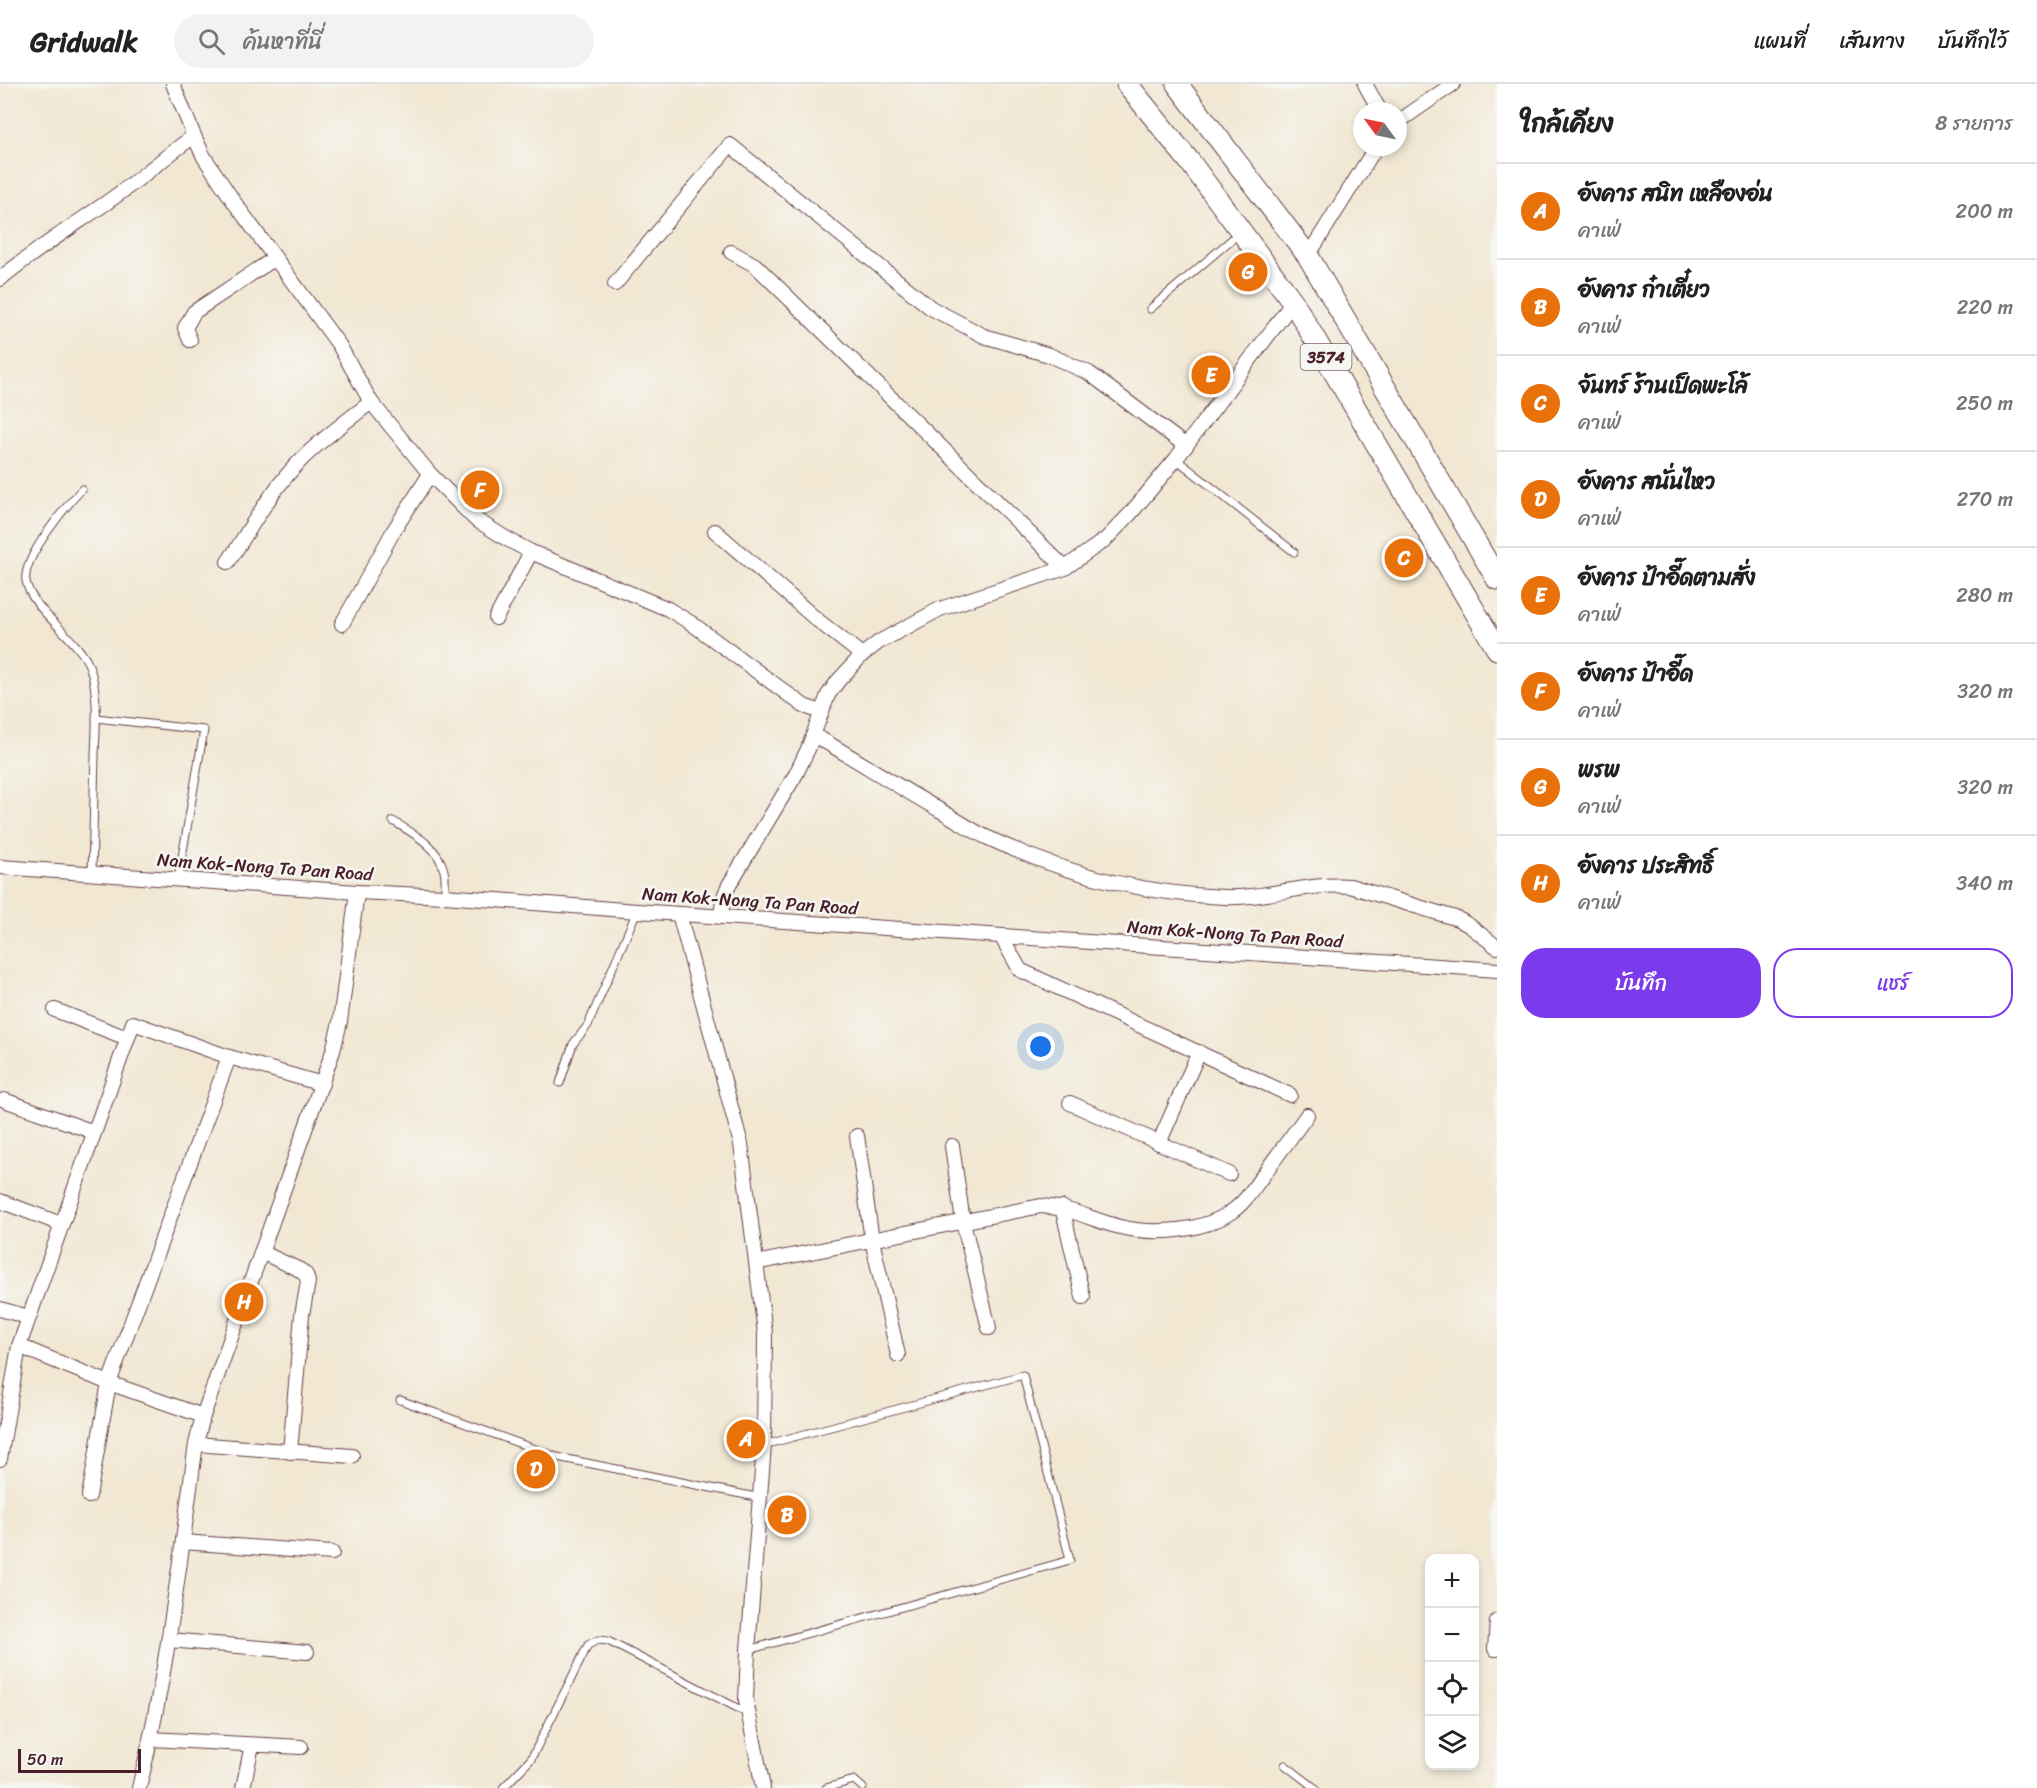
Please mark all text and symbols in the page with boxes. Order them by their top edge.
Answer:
search box [174,14,594,68]
text: Gridwalk [30,17,138,66]
text: ค้นหาที่นี่ [243,22,322,61]
text: แผนที่ [1754,22,1806,60]
text: เส้นทาง [1839,22,1905,60]
text: บันทึกไว้ [1938,22,2007,60]
icon: search [195,25,228,58]
text: ใกล้เคียง [1521,100,1613,146]
north arrow [1353,102,1407,156]
text: 8 รายการ [1935,106,2013,141]
text: อังคาร สนิท เหลืองอ่น [1578,174,1773,213]
text: A [1534,194,1547,229]
text: 200 m [1956,194,2013,229]
text: คาเฟ่ [1578,213,1621,248]
pin: G [1228,250,1268,294]
text: อังคาร ก๋าเตี๋ยว [1578,270,1710,309]
text: B [1534,290,1547,325]
text: 220 m [1957,290,2013,325]
text: คาเฟ่ [1578,309,1621,344]
road number: 3574 [1300,344,1352,370]
pin: E [1192,352,1230,398]
text: จันทร์ ร้านเป็ดพะโล้ [1578,366,1748,405]
text: C [1534,386,1547,421]
text: 250 m [1956,386,2013,421]
text: คาเฟ่ [1578,405,1621,440]
text: อังคาร สนั่นไหว [1578,462,1715,501]
pin: F [460,468,500,512]
text: D [1535,482,1546,517]
text: 270 m [1957,482,2013,517]
text: คาเฟ่ [1578,501,1621,536]
pin: C [1384,536,1424,580]
text: อังคาร ป้าอี๊ดตามสั่ง [1578,558,1755,597]
text: E [1535,578,1546,613]
text: 280 m [1956,578,2013,613]
text: คาเฟ่ [1578,597,1621,632]
text: อังคาร ป้าอี๊ด [1578,654,1693,693]
text: F [1535,674,1546,709]
text: 320 m [1957,674,2013,709]
text: คาเฟ่ [1578,693,1621,728]
text: พรพ [1578,750,1620,789]
text: G [1534,770,1547,805]
text: 320 m [1957,770,2013,805]
text: คาเฟ่ [1578,789,1621,824]
street label: Nam Kok-Nong Ta Pan Road [156,843,376,891]
text: อังคาร ประสิทธิ์ [1578,846,1713,885]
text: H [1533,866,1548,901]
text: 340 m [1956,866,2013,901]
street label: Nam Kok-Nong Ta Pan Road [641,877,861,925]
text: คาเฟ่ [1578,885,1621,920]
street label: Nam Kok-Nong Ta Pan Road [1126,910,1346,958]
button: บันทึก [1521,948,1761,1018]
button: แชร์ [1773,948,2013,1018]
your location [1026,1032,1055,1061]
pin: H [224,1280,264,1324]
pin: A [726,1416,766,1462]
pin: D [516,1446,556,1492]
pin: B [768,1492,806,1538]
map controls [1425,1554,1479,1770]
button: + [1425,1554,1479,1608]
button: − [1425,1608,1479,1662]
button: locate [1425,1662,1479,1716]
button: layers [1425,1716,1479,1770]
text: 50 m [27,1745,63,1774]
scale bar [18,1746,141,1774]

